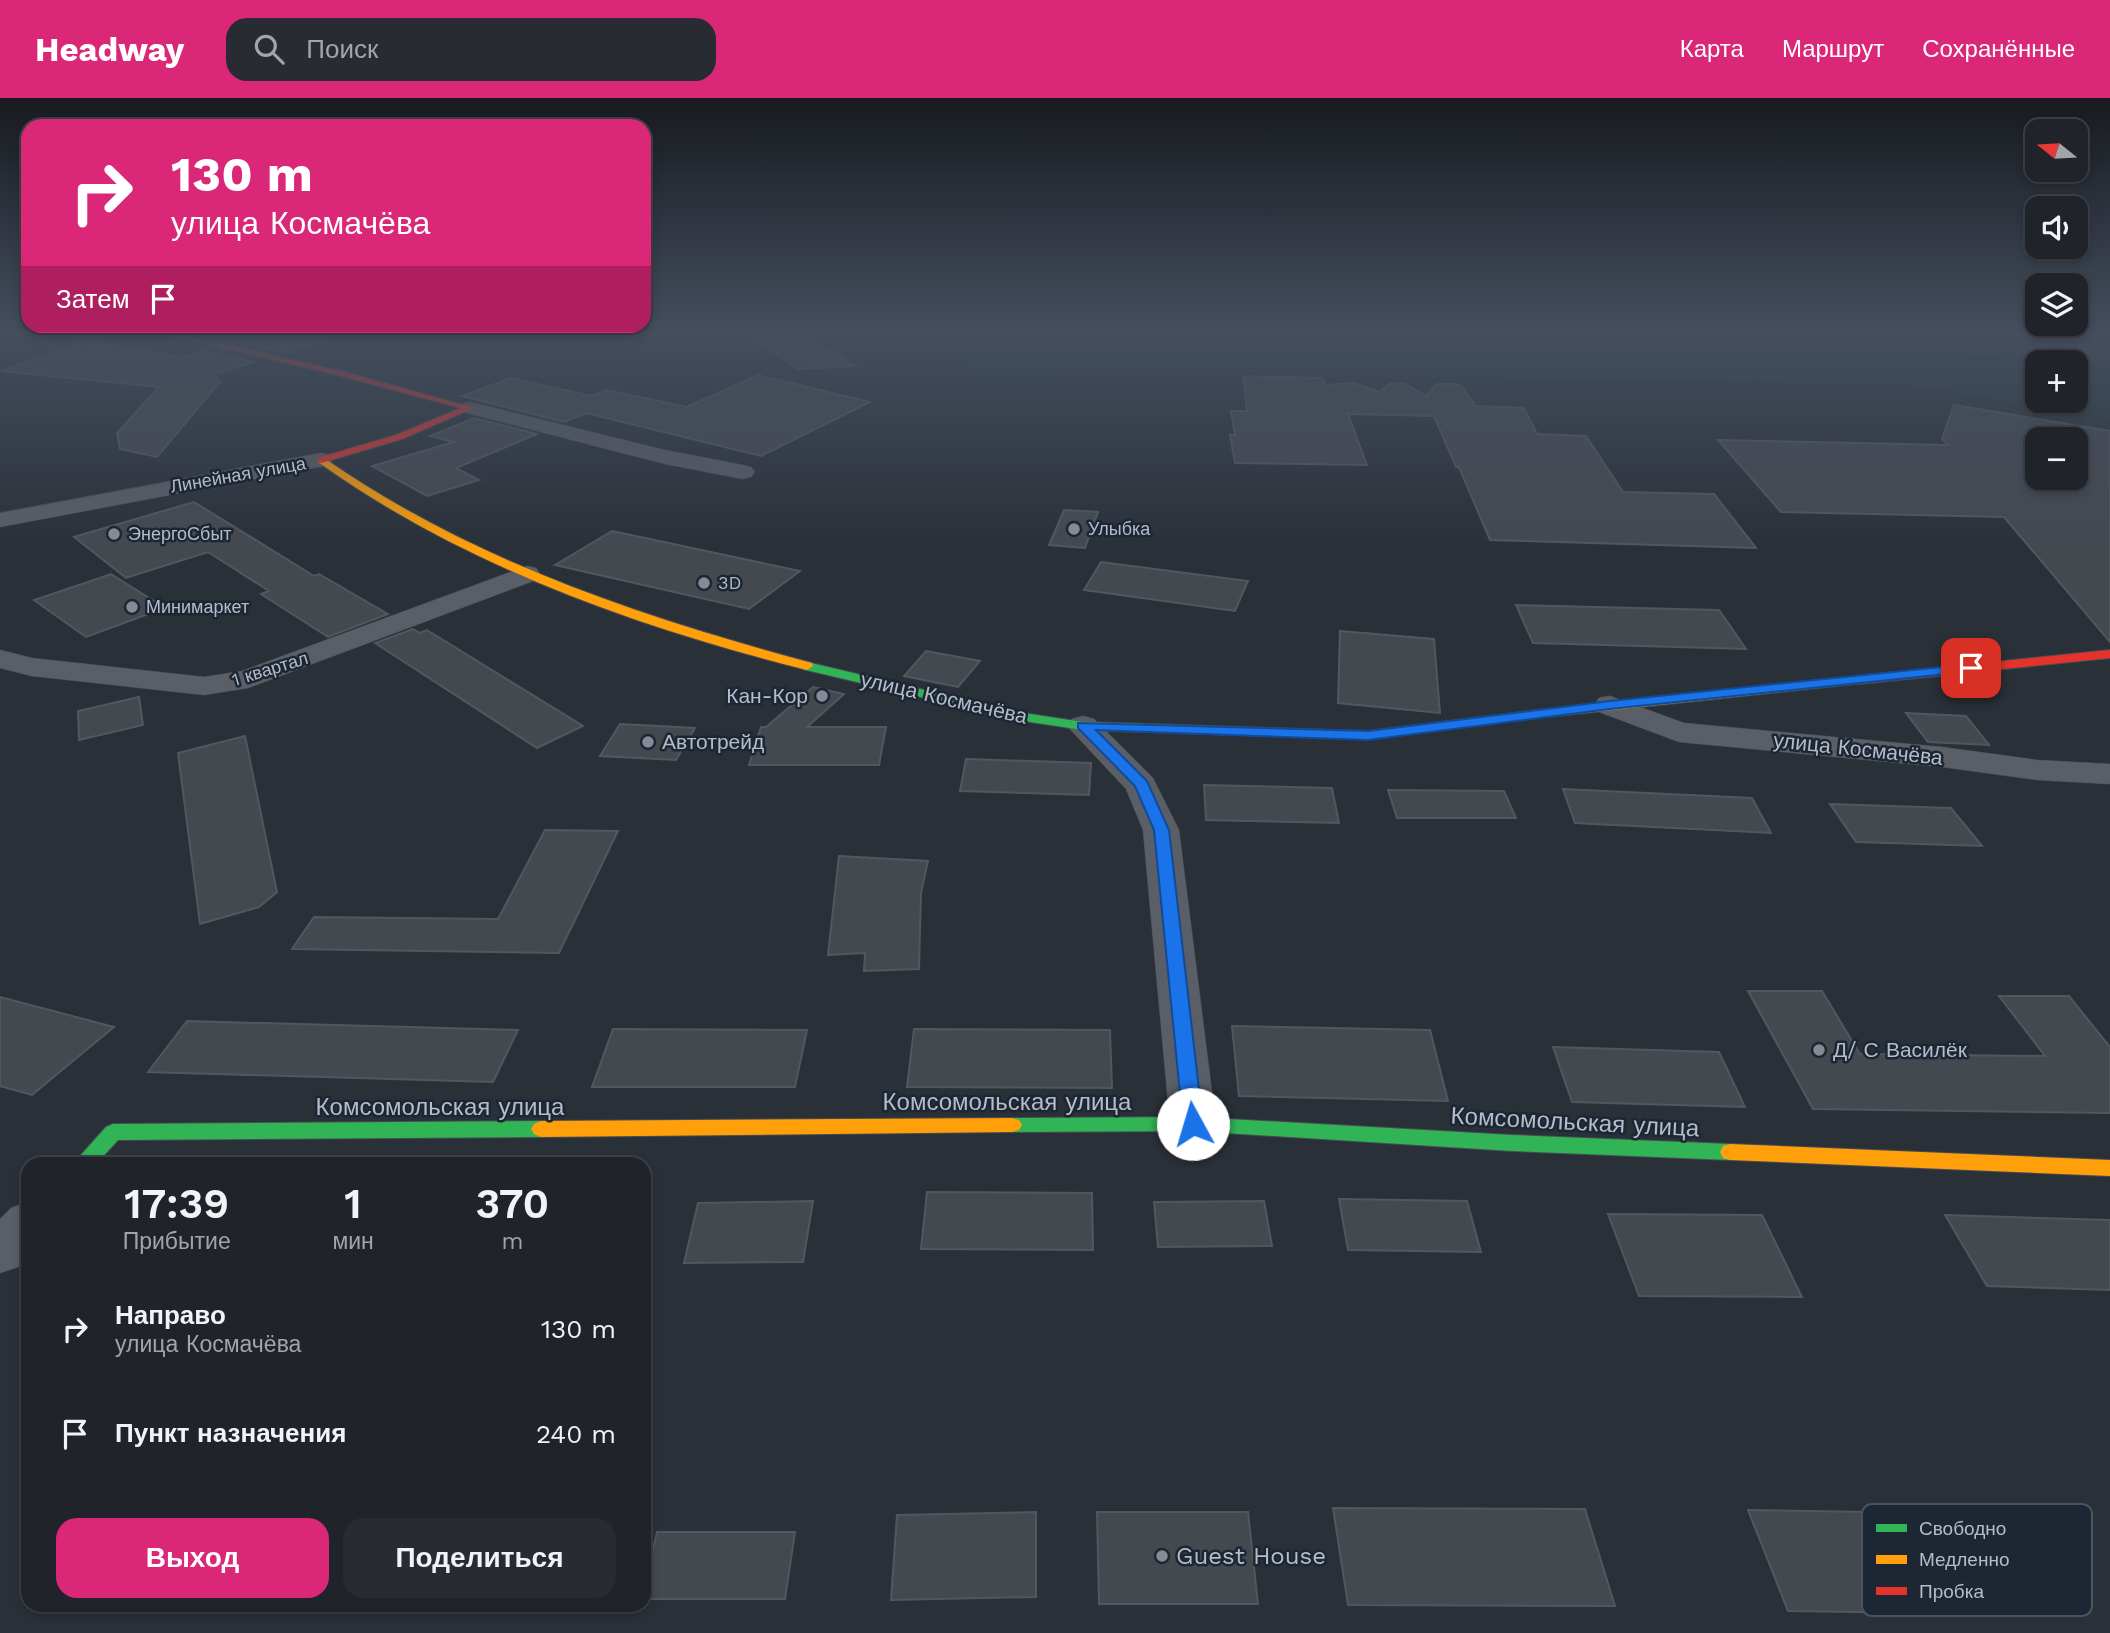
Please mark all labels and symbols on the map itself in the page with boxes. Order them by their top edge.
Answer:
north arrow [2025,119,2088,182]
street label: Линейная улица [169,452,308,497]
place label: Улыбка [1088,518,1151,539]
marker: Улыбка [1066,521,1082,537]
place label: ЭнергоСбыт [128,523,232,544]
marker: ЭнергоСбыт [106,526,122,542]
place label: 3D [718,572,741,593]
marker: 3D [696,575,712,591]
place label: Минимаркет [146,596,249,617]
marker: Минимаркет [124,599,140,615]
pin [1941,638,2001,698]
street label: 1 квартал [229,647,310,690]
street label: улица Космачёва [858,666,1030,729]
place label: Кан-Кор [726,683,808,708]
marker: Кан-Кор [814,688,830,704]
street label: улица Космачёва [1772,727,1944,770]
place label: Автотрейд [662,729,764,754]
marker: Автотрейд [640,734,656,750]
place label: Д/ С Василёк [1833,1037,1968,1062]
marker: Д/ С Василёк [1811,1042,1827,1058]
position arrow [1156,1087,1230,1161]
street label: Комсомольская улица [883,1088,1132,1116]
street label: Комсомольская улица [316,1093,565,1121]
street label: Комсомольская улица [1450,1102,1701,1143]
legend [1862,1504,2092,1616]
text: Свободно [1919,1517,2006,1540]
place label: Guest House [1176,1542,1326,1570]
marker: Guest House [1154,1548,1170,1564]
text: Медленно [1919,1548,2009,1571]
text: Пробка [1919,1580,1984,1603]

